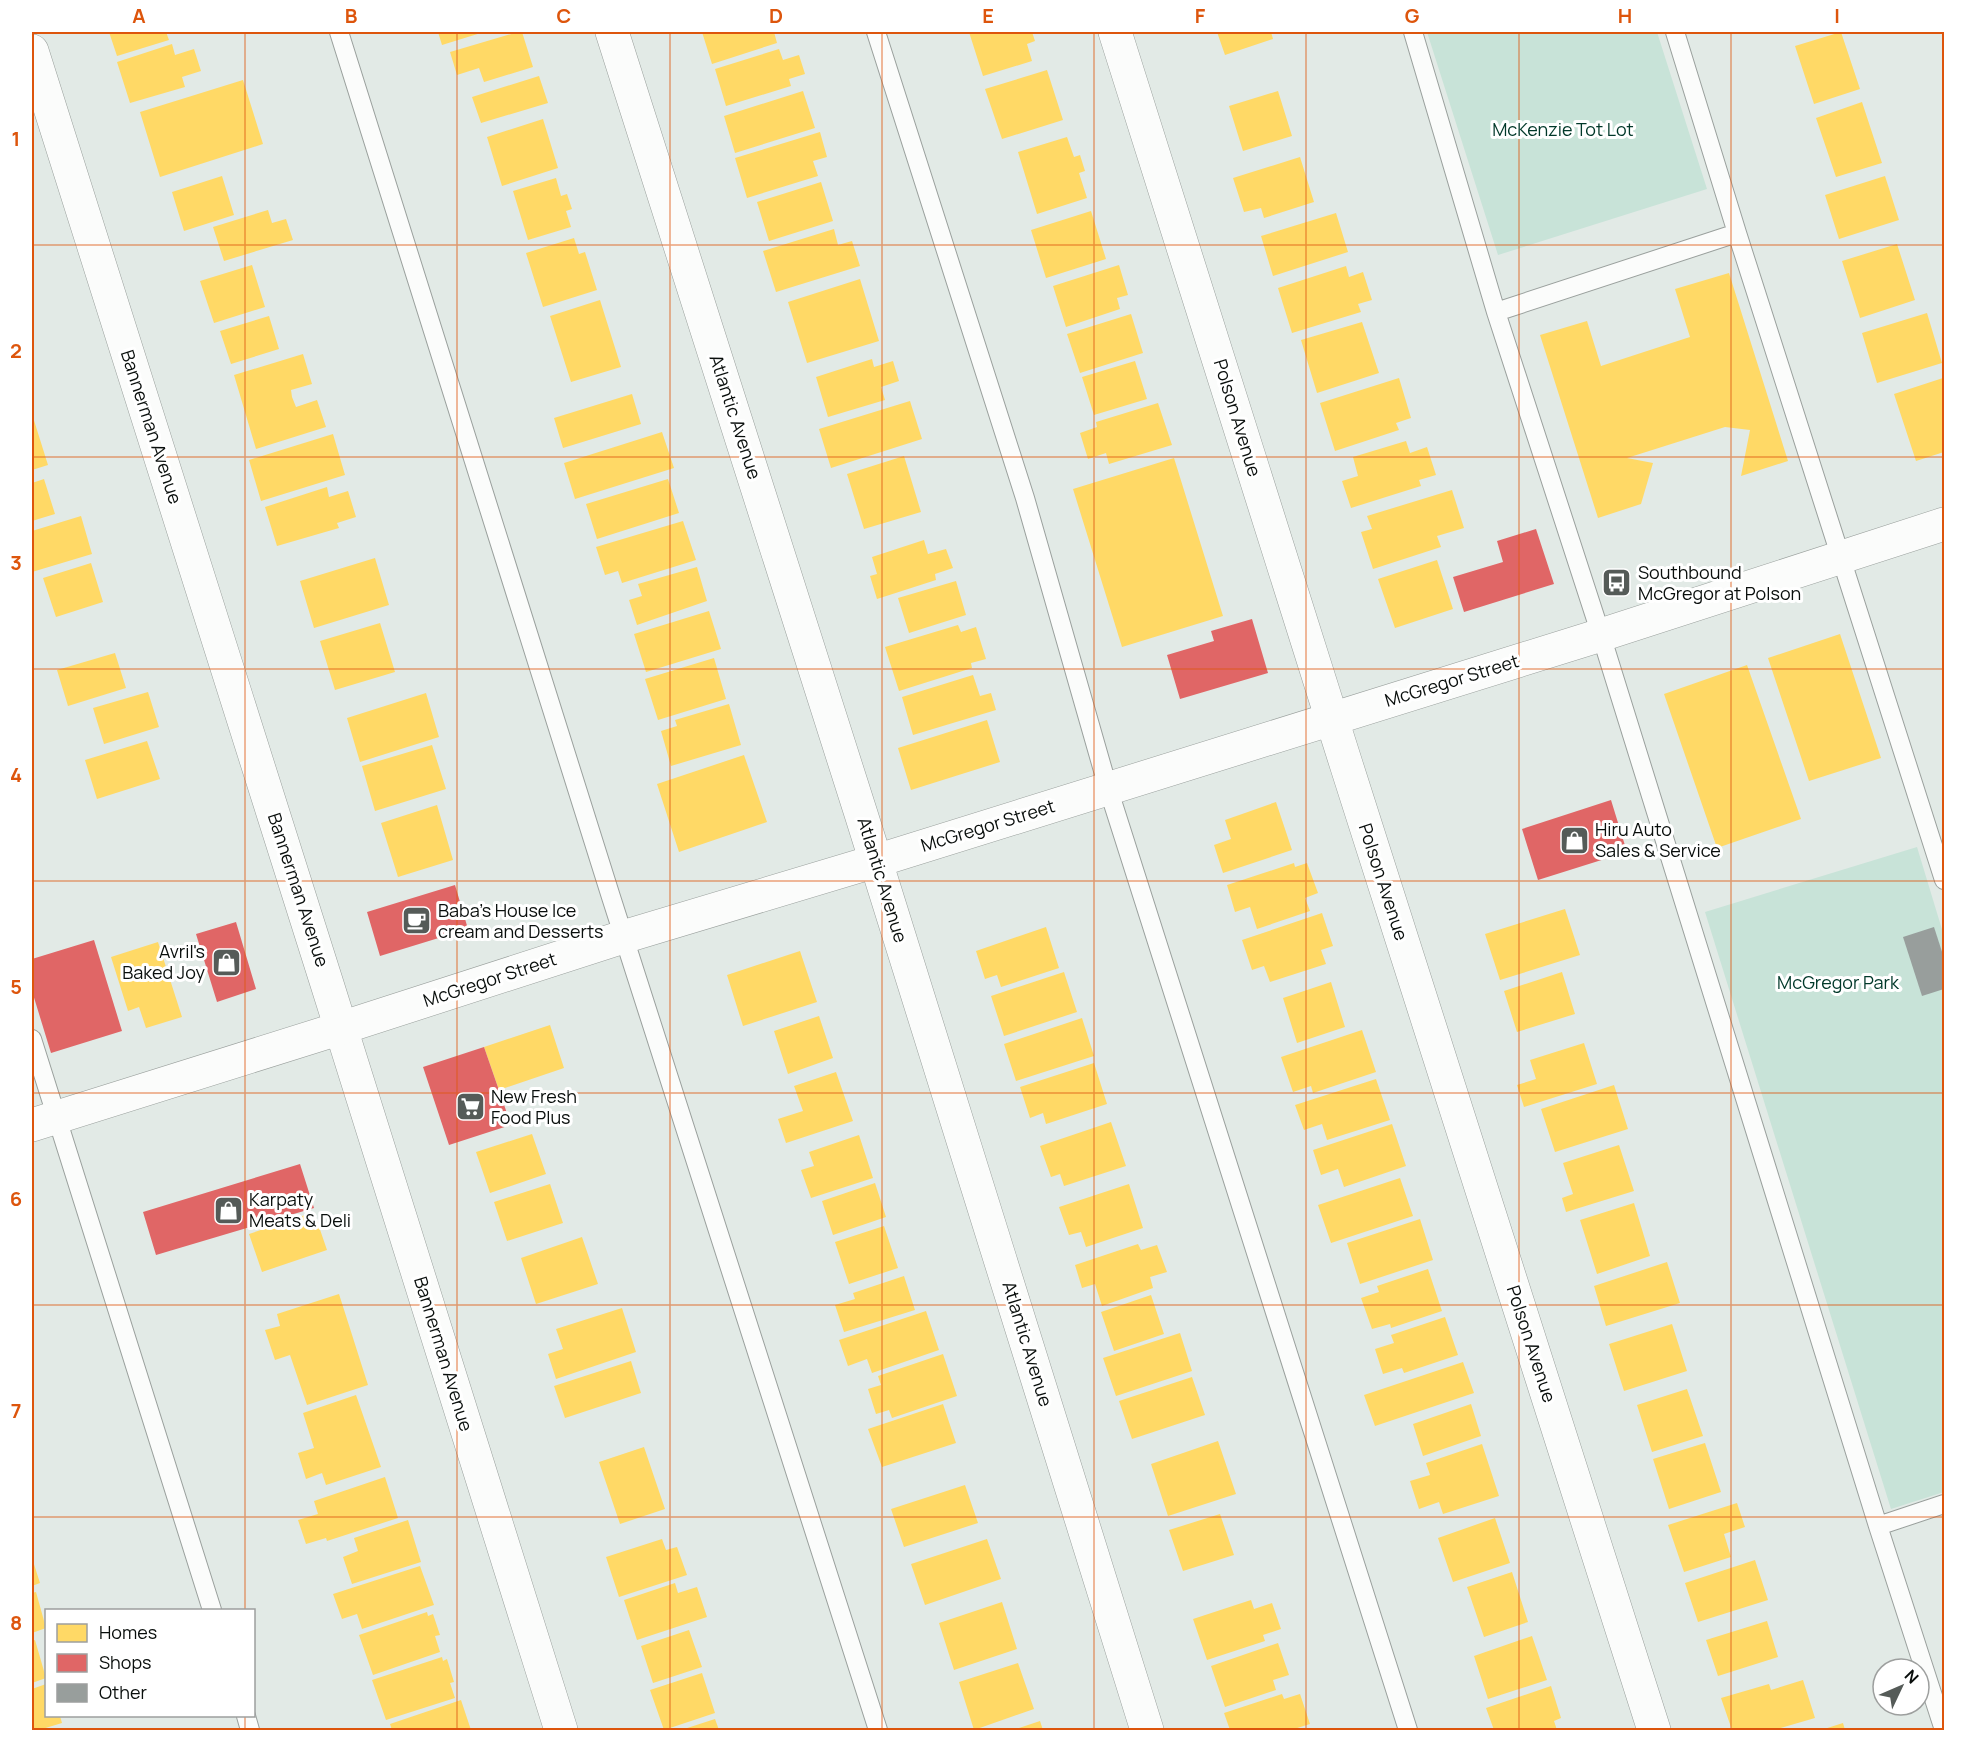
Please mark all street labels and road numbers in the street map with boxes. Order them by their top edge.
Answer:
street label: Bannerman Avenue [116,347,188,507]
street label: Atlantic Avenue [704,351,767,482]
street label: Polson Avenue [1209,356,1267,479]
street label: McGregor Street [1382,648,1522,712]
street label: McGregor Street [918,793,1058,857]
street label: Bannerman Avenue [263,810,335,970]
street label: Atlantic Avenue [853,814,913,945]
street label: Polson Avenue [1354,820,1414,943]
street label: McGregor Street [420,946,559,1012]
street label: Bannerman Avenue [409,1273,479,1434]
street label: Atlantic Avenue [998,1278,1058,1409]
street label: Polson Avenue [1502,1282,1562,1405]

